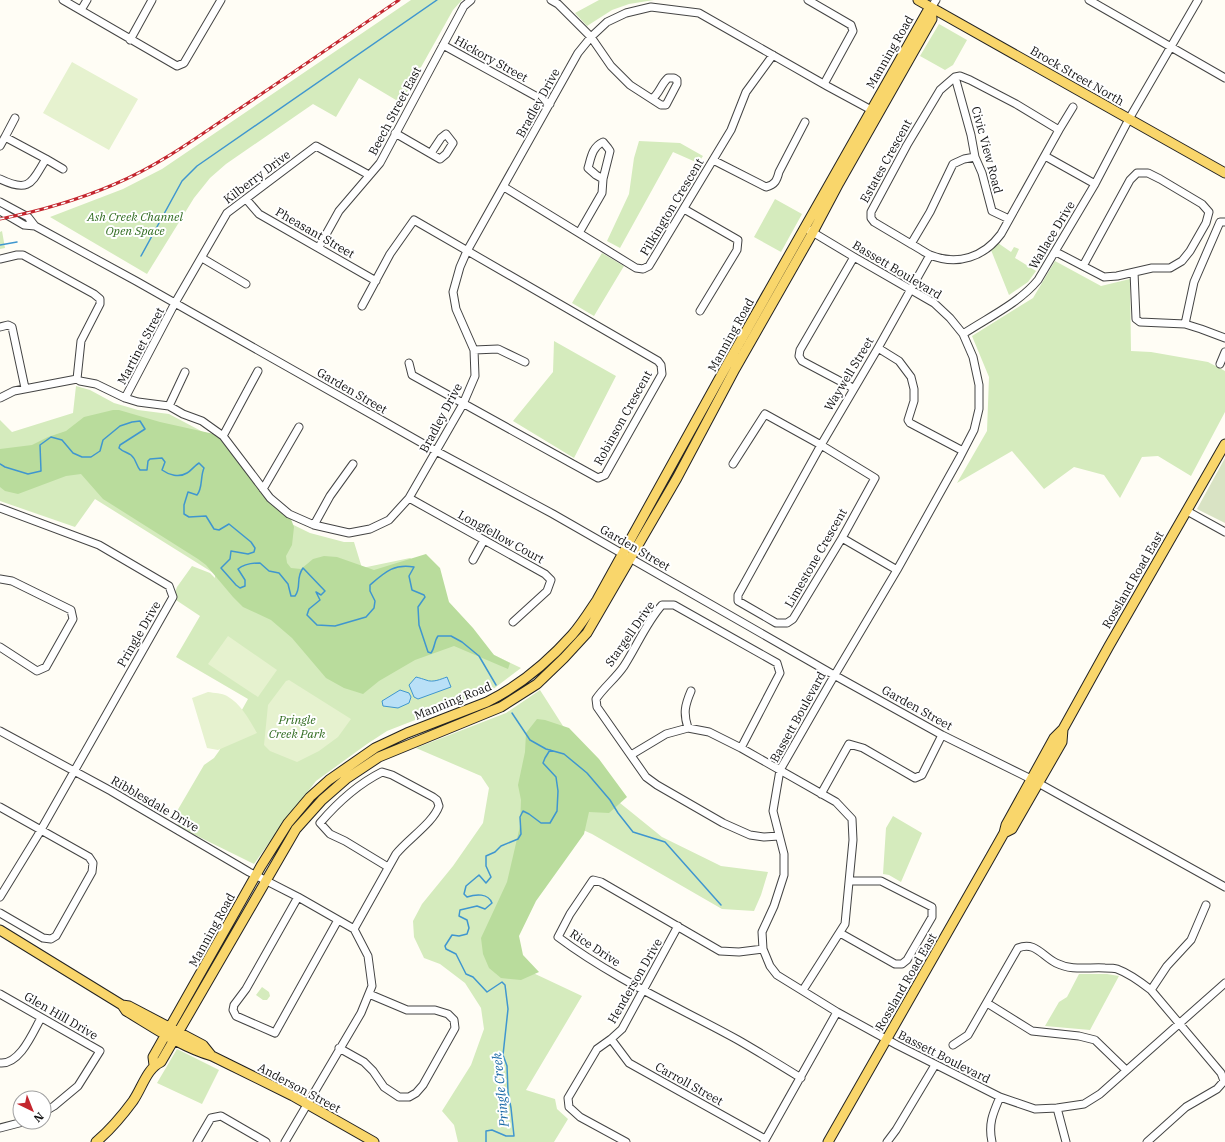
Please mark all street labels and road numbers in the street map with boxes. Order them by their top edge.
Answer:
street label: Manning Road [863,13,916,91]
street label: Hickory Street [452,32,531,85]
street label: Brock Street North [1028,43,1127,109]
street label: Beech Street East [365,64,424,158]
street label: Bradley Drive [512,66,563,140]
street label: Civic View Road [969,105,1006,195]
street label: Estates Crescent [856,116,915,205]
street label: Kilberry Drive [220,147,293,207]
street label: Pilkington Crescent [637,155,707,258]
street label: Wallace Drive [1025,198,1078,272]
street label: Pheasant Street [273,204,357,261]
street label: Bassett Boulevard [850,237,945,302]
street label: Manning Road [704,295,757,374]
street label: Martinet Street [114,305,167,387]
street label: Waywell Street [821,334,876,413]
street label: Garden Street [314,364,390,417]
street label: Robinson Crescent [590,368,655,468]
street label: Bradley Drive [416,380,465,455]
street label: Limestone Crescent [781,505,850,610]
street label: Longfellow Court [456,507,547,566]
street label: Garden Street [597,521,673,574]
street label: Rossland Road East [1099,528,1167,631]
street label: Pringle Drive [114,598,164,669]
street label: Stargell Drive [602,598,658,669]
street label: Bassett Boulevard [766,669,829,765]
street label: Manning Road [412,678,494,723]
street label: Garden Street [879,682,955,733]
street label: Ribblesdale Drive [109,772,202,835]
street label: Manning Road [185,890,238,969]
street label: Rice Drive [567,926,623,970]
street label: Rossland Road East [872,930,940,1033]
street label: Henderson Drive [604,935,665,1026]
street label: Glen Hill Drive [22,988,101,1043]
street label: Bassett Boulevard [896,1027,993,1086]
street label: Anderson Street [255,1059,343,1116]
street label: Carroll Street [653,1059,726,1108]

